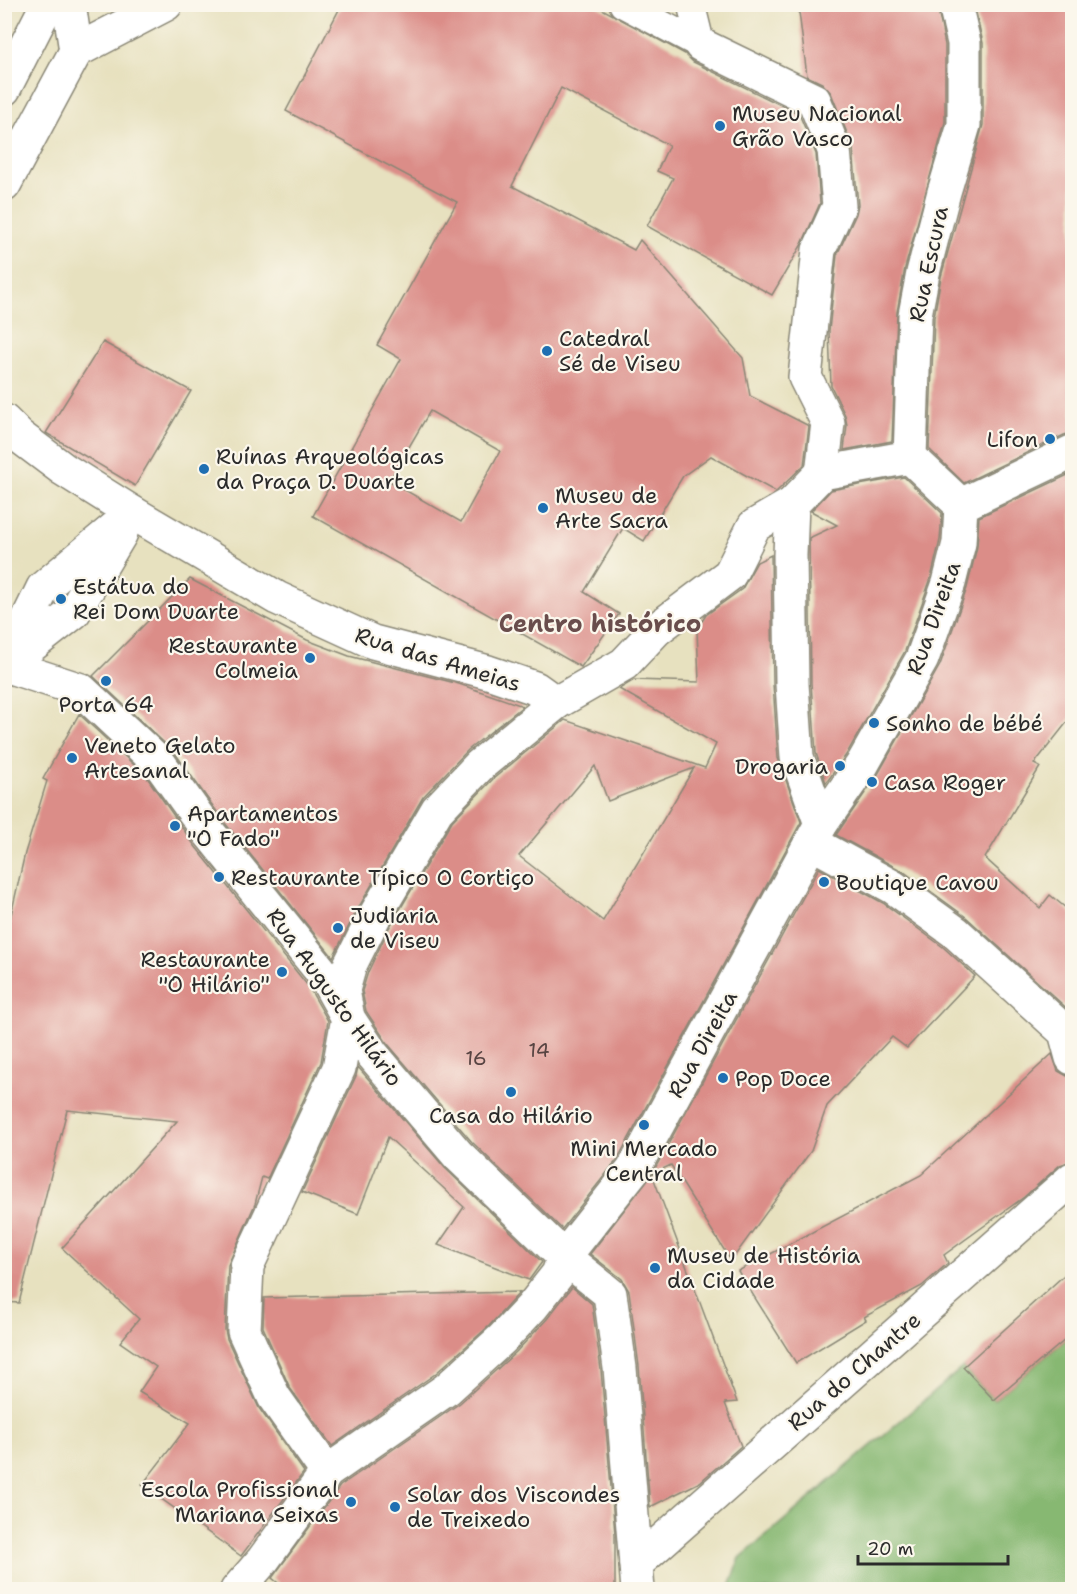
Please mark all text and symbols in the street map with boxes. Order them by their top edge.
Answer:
place label: Museu Nacional Grão Vasco [732,99,902,153]
marker: Museu Nacional Grão Vasco [713,119,727,133]
street label: Rua Escura [902,203,955,325]
place label: Catedral Sé de Viseu [559,324,681,378]
marker: Catedral Sé de Viseu [540,344,554,358]
place label: Lifon [987,425,1038,454]
marker: Lifon [1043,432,1057,446]
place label: Ruínas Arqueológicas da Praça D. Duarte [216,442,444,496]
marker: Ruínas Arqueológicas da Praça D. Duarte [197,462,211,476]
place label: Museu de Arte Sacra [555,481,668,535]
marker: Museu de Arte Sacra [536,501,550,515]
street label: Rua Direita [900,557,968,679]
place label: Estátua do Rei Dom Duarte [73,572,239,626]
marker: Estátua do Rei Dom Duarte [54,592,68,606]
district label: Centro histórico [499,608,701,640]
street label: Rua das Ameias [352,621,524,698]
place label: Restaurante Colmeia [168,631,298,685]
marker: Restaurante Colmeia [303,651,317,665]
marker: Porta 64 [99,674,113,688]
place label: Porta 64 [58,690,154,719]
place label: Sonho de bébé [886,709,1043,738]
marker: Sonho de bébé [867,716,881,730]
place label: Veneto Gelato Artesanal [84,731,236,785]
marker: Veneto Gelato Artesanal [65,751,79,765]
place label: Drogaria [735,752,828,781]
marker: Drogaria [833,759,847,773]
place label: Casa Roger [884,768,1006,797]
marker: Casa Roger [865,775,879,789]
place label: Apartamentos "O Fado" [187,799,338,853]
marker: Apartamentos "O Fado" [168,819,182,833]
place label: Restaurante Típico O Cortiço [231,863,534,892]
place label: Boutique Cavou [836,868,999,897]
marker: Restaurante Típico O Cortiço [212,870,226,884]
marker: Boutique Cavou [817,875,831,889]
place label: Judiaria de Viseu [350,901,440,955]
street label: Rua Augusto Hilário [260,902,409,1092]
marker: Judiaria de Viseu [331,921,345,935]
place label: Restaurante "O Hilário" [140,945,270,999]
marker: Restaurante "O Hilário" [275,965,289,979]
street label: Rua Direita [661,985,744,1103]
house number: 14 [528,1037,550,1063]
house number: 16 [465,1045,487,1071]
place label: Pop Doce [735,1064,831,1093]
marker: Pop Doce [716,1071,730,1085]
marker: Casa do Hilário [504,1085,518,1099]
place label: Casa do Hilário [429,1101,593,1130]
marker: Mini Mercado Central [637,1118,651,1132]
place label: Mini Mercado Central [570,1134,718,1188]
place label: Museu de História da Cidade [667,1241,861,1295]
marker: Museu de História da Cidade [648,1261,662,1275]
street label: Rua do Chantre [782,1306,927,1437]
place label: Escola Profissional Mariana Seixas [141,1475,339,1529]
place label: Solar dos Viscondes de Treixedo [407,1480,620,1534]
marker: Escola Profissional Mariana Seixas [344,1495,358,1509]
marker: Solar dos Viscondes de Treixedo [388,1500,402,1514]
scale bar [858,1528,1008,1566]
text: 20 m [867,1537,913,1561]

